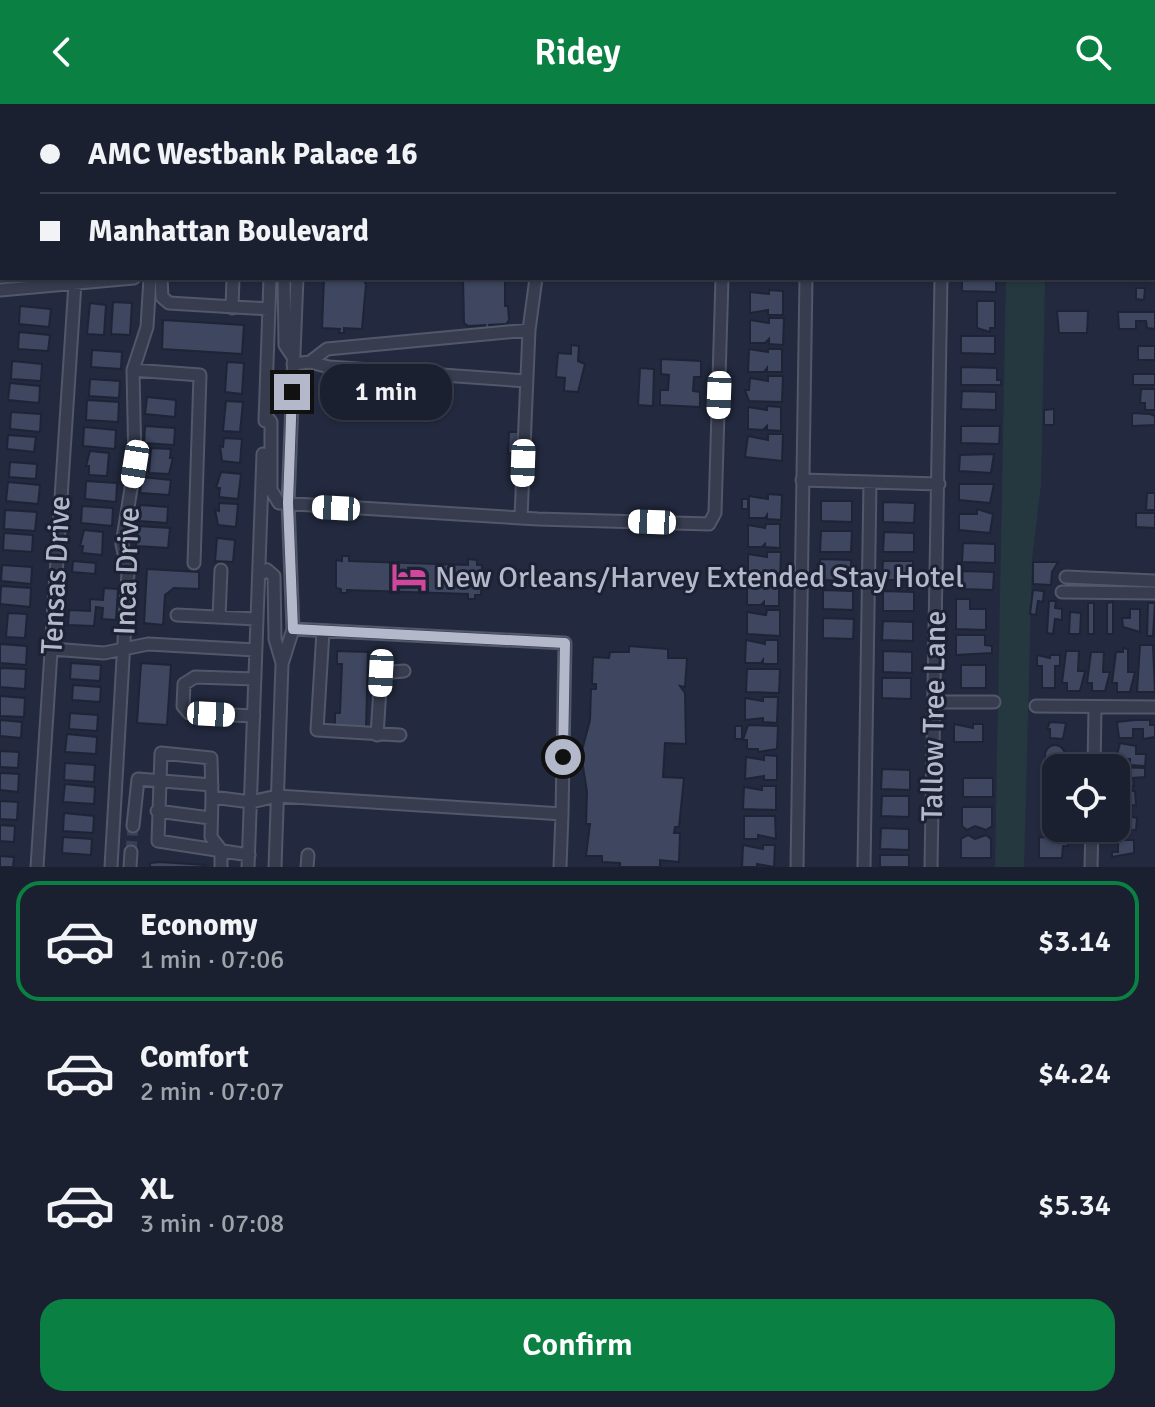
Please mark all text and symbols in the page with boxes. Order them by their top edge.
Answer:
icon: back [40,30,84,74]
text: Ridey [534,30,621,75]
icon: search [1071,30,1115,74]
text: AMC Westbank Palace 16 [88,136,418,173]
text: Manhattan Boulevard [88,213,369,250]
callout: 1 min [320,364,452,420]
car [706,371,732,419]
route end [274,374,310,410]
text: 1 min [355,376,417,408]
car [119,438,151,490]
car [510,439,536,487]
street label: Tensas Drive [33,495,79,655]
car [311,495,361,521]
street label: Inca Drive [106,506,148,636]
car [628,509,676,535]
hotel icon: New Orleans/Harvey Extended Stay Hotel [390,558,428,596]
place label: New Orleans/Harvey Extended Stay Hotel [435,559,964,596]
street label: Tallow Tree Lane [914,610,954,822]
car [368,648,394,698]
car [186,701,236,727]
route start [545,739,581,775]
map controls [1042,754,1130,842]
button: locate [1042,754,1130,842]
icon: car [44,905,116,977]
text: Economy [140,907,257,944]
text: $3.14 [1038,923,1111,960]
text: 1 min · 07:06 [140,944,284,976]
icon: car [44,1037,116,1109]
text: Comfort [140,1039,249,1076]
text: $4.24 [1038,1055,1111,1092]
text: 2 min · 07:07 [140,1076,284,1108]
icon: car [44,1169,116,1241]
text: XL [140,1171,174,1208]
text: $5.34 [1038,1187,1111,1224]
text: 3 min · 07:08 [140,1208,284,1240]
button: Confirm [40,1299,1115,1391]

